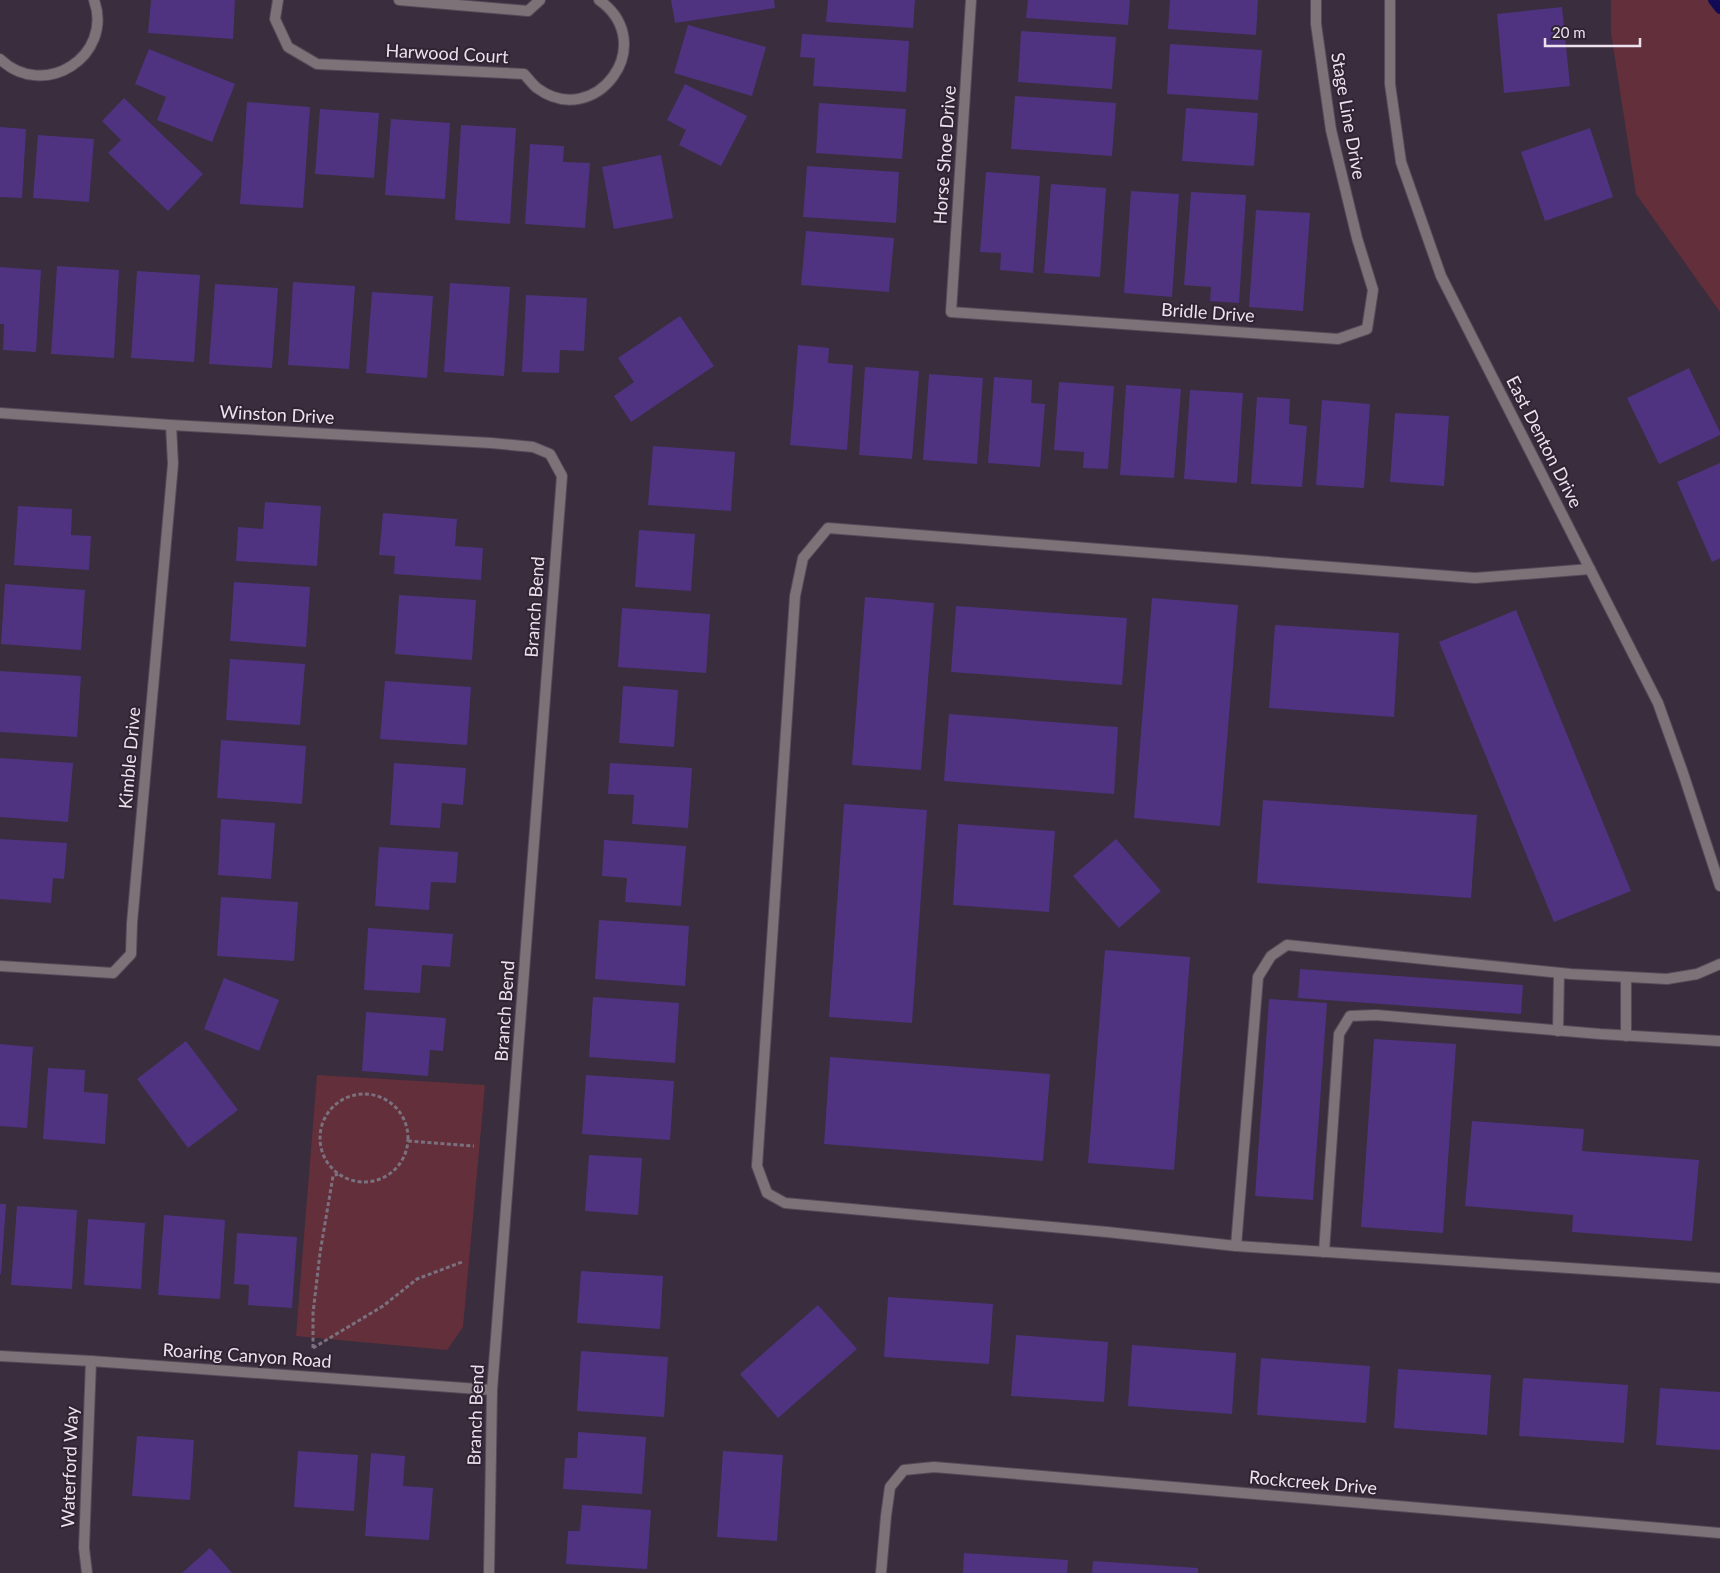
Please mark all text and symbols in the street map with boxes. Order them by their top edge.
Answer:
scale bar [1545,15,1640,47]
text: 20 m [1552,23,1586,41]
street label: Harwood Court [385,39,510,67]
street label: Stage Line Drive [1327,51,1371,181]
street label: Horse Shoe Drive [928,85,960,225]
street label: Bridle Drive [1161,298,1256,326]
street label: East Denton Drive [1502,372,1588,511]
street label: Winston Drive [219,400,335,428]
street label: Branch Bend [519,556,549,658]
street label: Kimble Drive [114,706,144,810]
street label: Branch Bend [489,960,519,1062]
street label: Roaring Canyon Road [162,1338,332,1372]
street label: Branch Bend [462,1364,488,1466]
street label: Waterford Way [56,1405,82,1528]
street label: Rockcreek Drive [1248,1465,1378,1499]

